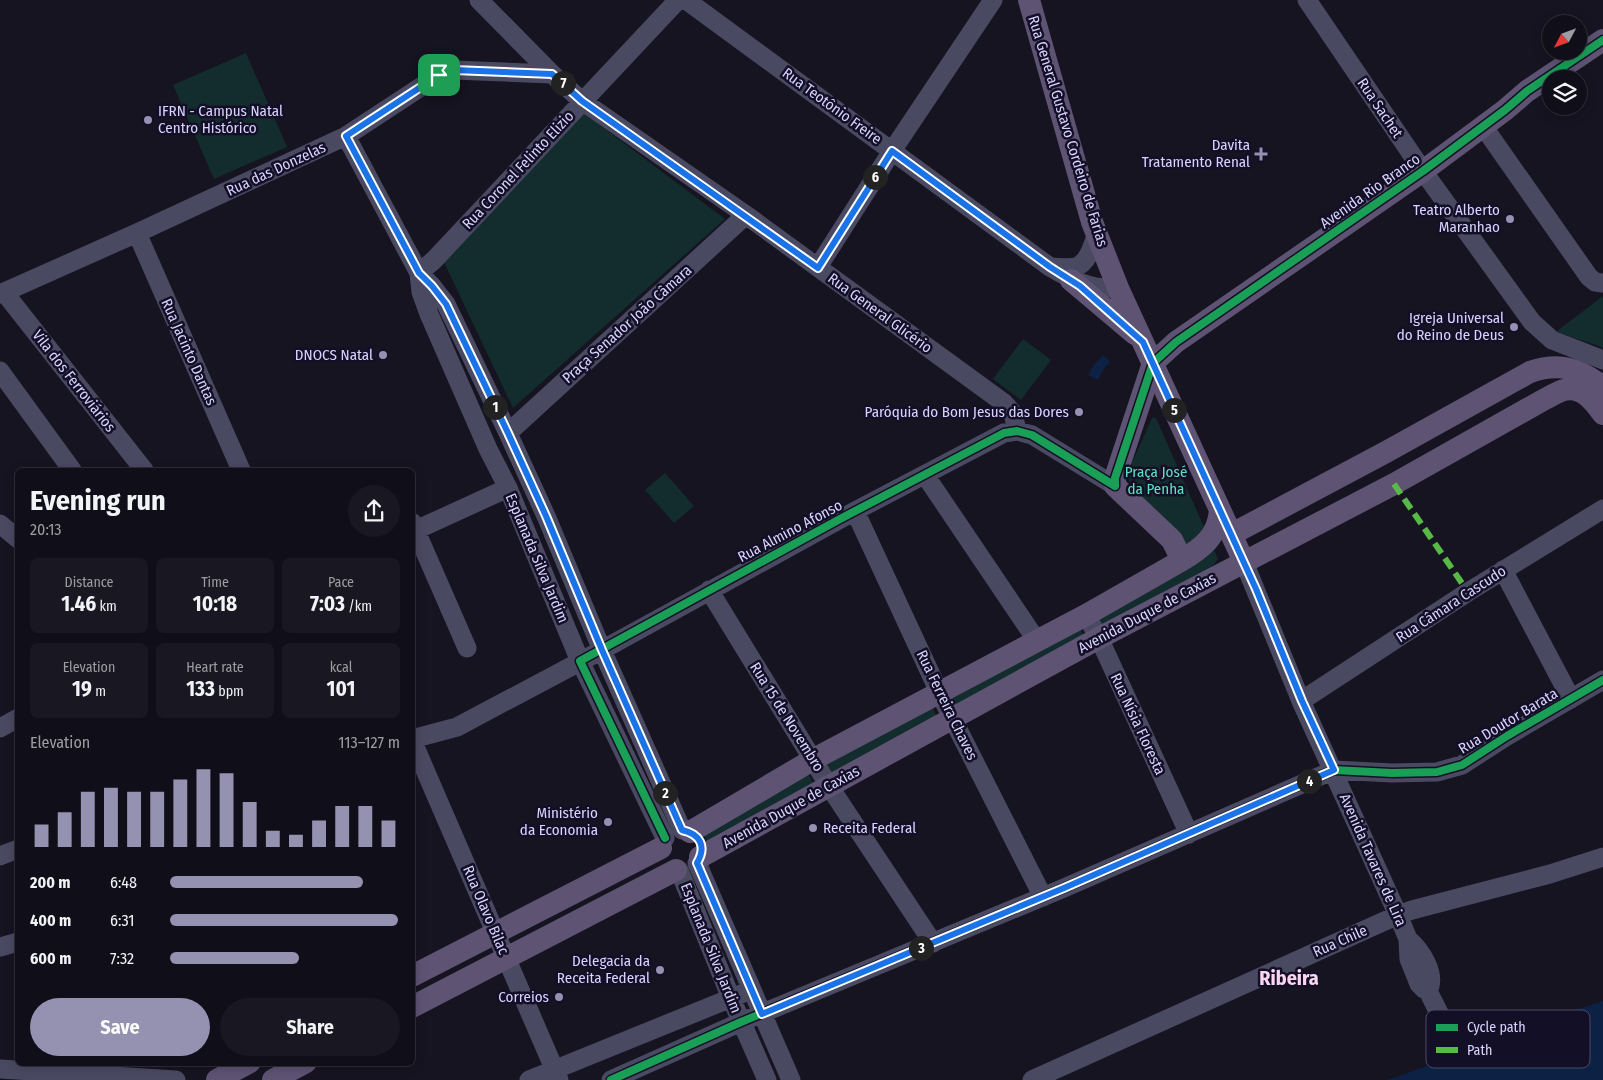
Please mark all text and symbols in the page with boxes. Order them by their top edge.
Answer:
street label: Rua General Gustavo Cordeiro de Farias [1024,13,1112,249]
north arrow [1542,15,1588,60]
map controls [1542,15,1587,115]
pin [418,54,460,96]
icon: arrive [425,61,453,89]
street label: Rua Teotônio Freire [779,64,885,148]
pin: 7 [550,70,576,96]
button: layers [1542,70,1587,115]
text: 7 [561,75,566,92]
street label: Rua Sachet [1353,75,1407,141]
place label: IFRN - Campus Natal Centro Histórico [158,102,283,137]
street label: Rua Coronel Felinto Elizio [459,107,578,233]
marker: IFRN - Campus Natal Centro Histórico [142,114,154,126]
place label: Davita Tratamento Renal [1142,136,1250,171]
street label: Rua das Donzelas [224,138,328,200]
marker: Davita Tratamento Renal [1254,147,1268,161]
street label: Avenida Rio Branco [1316,150,1424,232]
pin: 6 [862,164,888,190]
text: 6 [872,169,879,186]
place label: Teatro Alberto Maranhao [1413,201,1500,236]
marker: Teatro Alberto Maranhao [1504,213,1516,225]
street label: Praça Senador João Câmara [559,261,695,387]
street label: Rua General Glicério [824,269,936,357]
street label: Rua Jacinto Dantas [157,296,221,408]
place label: Igreja Universal do Reino de Deus [1397,309,1504,344]
marker: Igreja Universal do Reino de Deus [1508,321,1520,333]
street label: Vila dos Ferroviários [29,326,119,436]
place label: DNOCS Natal [295,346,373,364]
marker: DNOCS Natal [377,349,389,361]
pin: 1 [482,394,508,420]
pin: 5 [1162,398,1186,422]
text: 1 [493,399,498,416]
text: 5 [1171,402,1178,419]
place label: Paróquia do Bom Jesus das Dores [865,403,1069,421]
marker: Paróquia do Bom Jesus das Dores [1073,406,1085,418]
park label: Praça José da Penha [1125,463,1187,498]
text: Evening run [30,484,166,517]
button: share [348,485,400,537]
street label: Esplanada Silva Jardim [502,491,572,625]
street label: Rua Almino Afonso [735,496,845,566]
text: 20:13 [30,520,62,539]
street label: Rua Câmara Cascudo [1393,562,1509,646]
street label: Avenida Duque de Caxias [1075,569,1219,657]
text: Distance [65,574,114,591]
text: Time [201,574,229,591]
text: Pace [328,574,354,591]
text: 1.46 [61,591,96,617]
text: 10:18 [193,591,237,617]
text: 7:03 [310,591,345,617]
text: km [96,598,117,615]
text: /km [345,598,372,615]
street label: Rua Ferreira Chaves [913,647,981,763]
text: Elevation [63,659,115,676]
text: Heart rate [186,659,244,676]
text: kcal [330,659,352,676]
street label: Rua 15 de Novembro [746,659,828,775]
street label: Rua Nísia Floresta [1107,670,1169,778]
text: 19 [72,676,92,702]
text: 133 [186,676,215,702]
text: 101 [327,676,355,702]
text: m [92,683,106,700]
text: bpm [215,683,244,700]
street label: Rua Doutor Barata [1455,684,1561,758]
text: Elevation [30,733,90,752]
text: 113–127 m [338,733,400,752]
street label: Avenida Duque de Caxias [719,762,863,852]
pin: 4 [1296,768,1322,794]
text: 4 [1306,773,1313,790]
pin: 2 [652,780,678,806]
text: 2 [662,785,669,802]
street label: Avenida Tavares de Lira [1336,791,1410,929]
place label: Ministério da Economia [520,804,598,839]
marker: Ministério da Economia [602,816,614,828]
place label: Receita Federal [823,819,916,837]
marker: Receita Federal [807,822,819,834]
street label: Rua Olavo Bilac [459,863,513,958]
text: 200 m [30,873,70,892]
text: 6:48 [110,873,137,892]
street label: Esplanada Silva Jardim [677,880,745,1016]
text: 400 m [30,911,71,930]
text: 6:31 [110,911,135,930]
street label: Rua Chile [1310,921,1370,961]
pin: 3 [908,936,934,960]
text: 3 [918,940,925,957]
text: 600 m [30,949,71,968]
text: 7:32 [110,949,134,968]
place label: Delegacia da Receita Federal [557,952,650,987]
marker: Delegacia da Receita Federal [654,964,666,976]
district label: Ribeira [1259,966,1319,990]
place label: Correios [498,988,549,1006]
marker: Correios [553,991,565,1003]
button: Save [30,998,210,1056]
button: Share [220,998,400,1056]
legend [1426,1010,1590,1068]
text: Cycle path [1467,1019,1526,1036]
text: Path [1467,1042,1492,1059]

